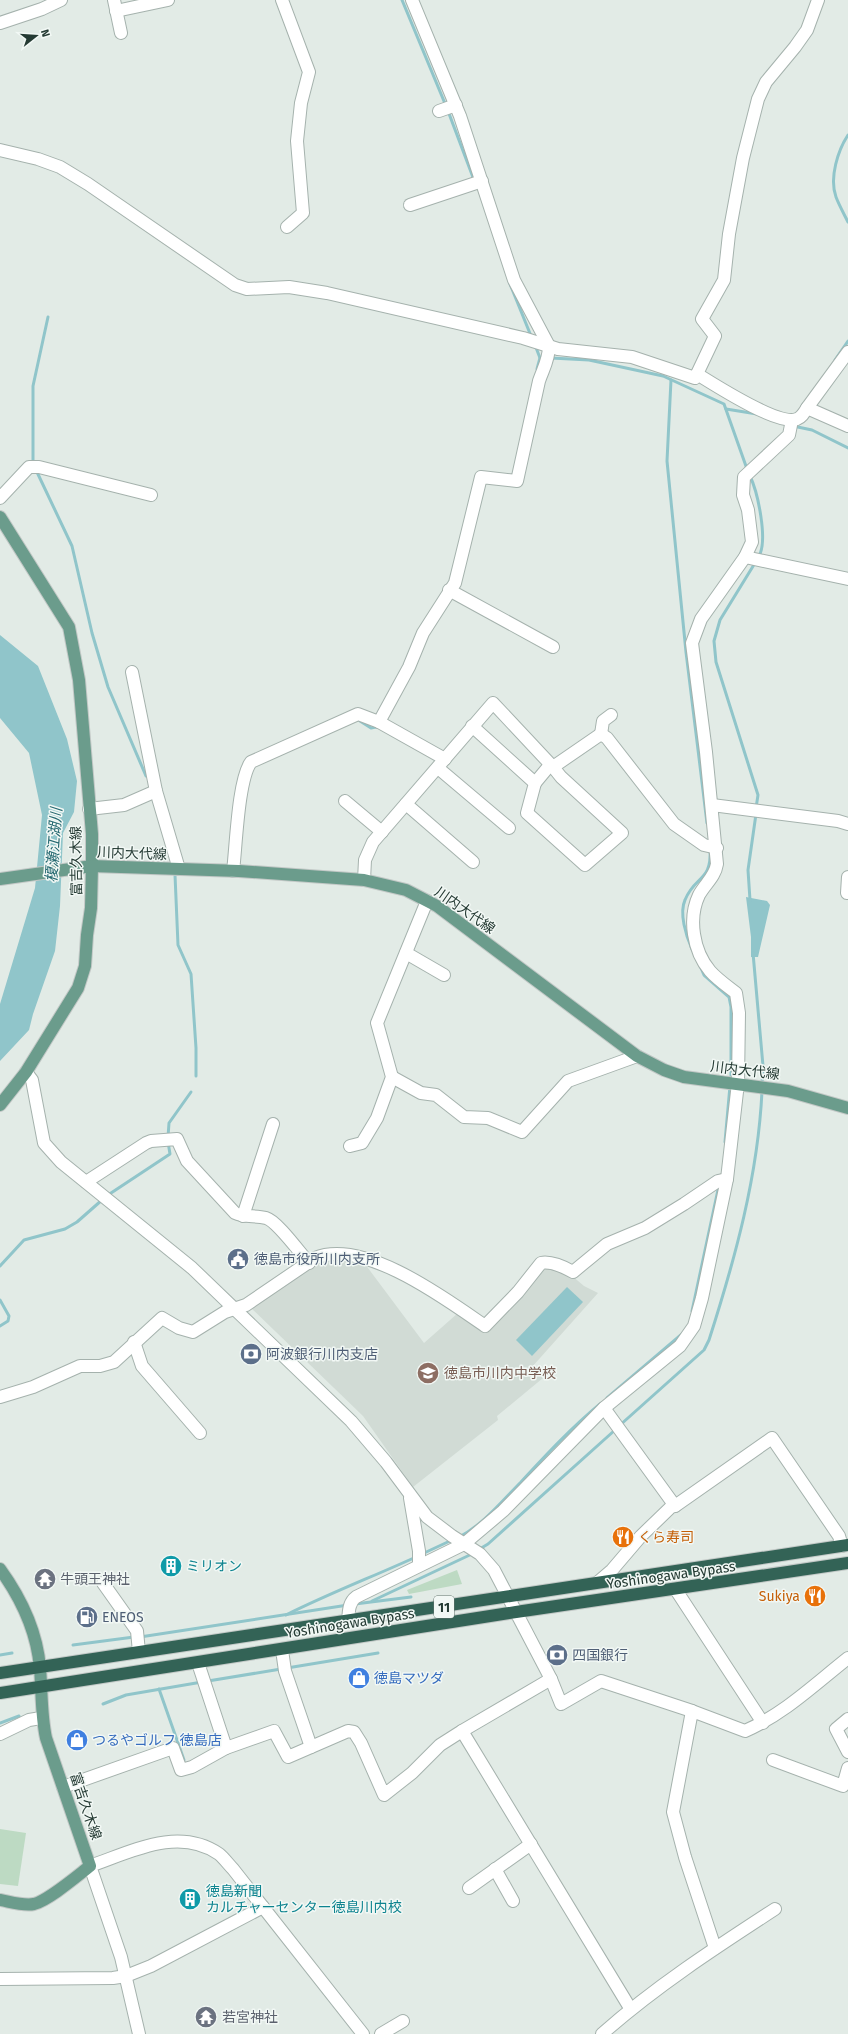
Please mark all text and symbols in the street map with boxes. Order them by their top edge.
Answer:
north arrow [16,16,56,56]
text: N [38,28,52,39]
water label: 榎瀬江湖川 [42,805,66,883]
street label: 富吉久木線 [67,826,86,896]
street label: 川内大代線 [97,844,167,863]
street label: 川内大代線 [431,883,498,937]
street label: 川内大代線 [709,1058,781,1083]
public building icon: 徳島市役所川内支所 [225,1246,251,1272]
place label: 徳島市役所川内支所 [254,1251,380,1268]
bank icon: 阿波銀行川内支店 [238,1341,264,1367]
place label: 阿波銀行川内支店 [266,1346,378,1363]
school or university icon: 徳島市川内中学校 [415,1360,441,1386]
place label: 徳島市川内中学校 [444,1365,556,1382]
restaurant icon: くら寿司 [610,1524,636,1550]
place label: くら寿司 [638,1529,694,1546]
building icon: ミリオン [158,1553,184,1579]
place label: ミリオン [186,1558,242,1575]
street label: Yoshinogawa Bypass [606,1558,737,1593]
temple icon: 牛頭王神社 [32,1566,58,1592]
place label: 牛頭王神社 [60,1571,130,1588]
restaurant icon: Sukiya [802,1583,828,1609]
place label: Sukiya [759,1588,800,1605]
road number: 11 [434,1596,454,1618]
fuel station icon: ENEOS [74,1604,100,1630]
street label: Yoshinogawa Bypass [285,1605,416,1642]
place label: ENEOS [102,1609,144,1626]
bank icon: 四国銀行 [544,1642,570,1668]
place label: 四国銀行 [572,1647,628,1664]
shop icon: 徳島マツダ [346,1665,372,1691]
place label: 徳島マツダ [374,1670,444,1687]
shop icon: つるやゴルフ 徳島店 [64,1727,90,1753]
place label: つるやゴルフ 徳島店 [92,1732,222,1749]
street label: 富吉久木線 [66,1770,105,1842]
place label: 徳島新聞 カルチャーセンター徳島川内校 [206,1883,402,1916]
building icon: 徳島新聞 カルチャーセンター徳島川内校 [177,1886,203,1912]
temple icon: 若宮神社 [193,2004,219,2030]
place label: 若宮神社 [222,2009,278,2026]

